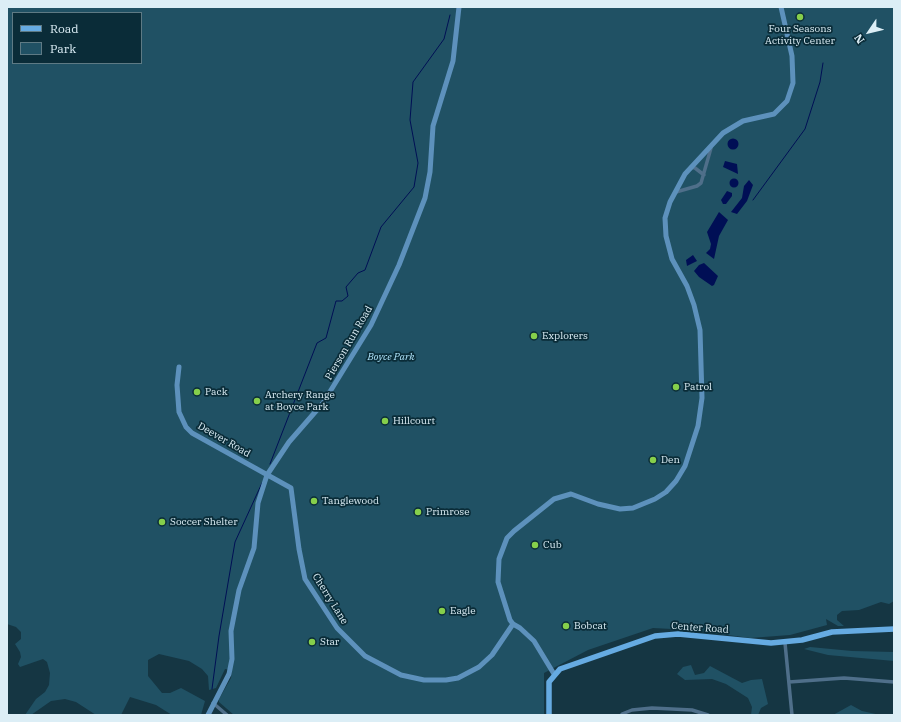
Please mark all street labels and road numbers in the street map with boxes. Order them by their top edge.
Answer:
street label: Pierson Run Road [323,304,375,382]
street label: Deever Road [195,420,253,460]
street label: Cherry Lane [310,571,350,627]
street label: Center Road [671,620,729,636]

